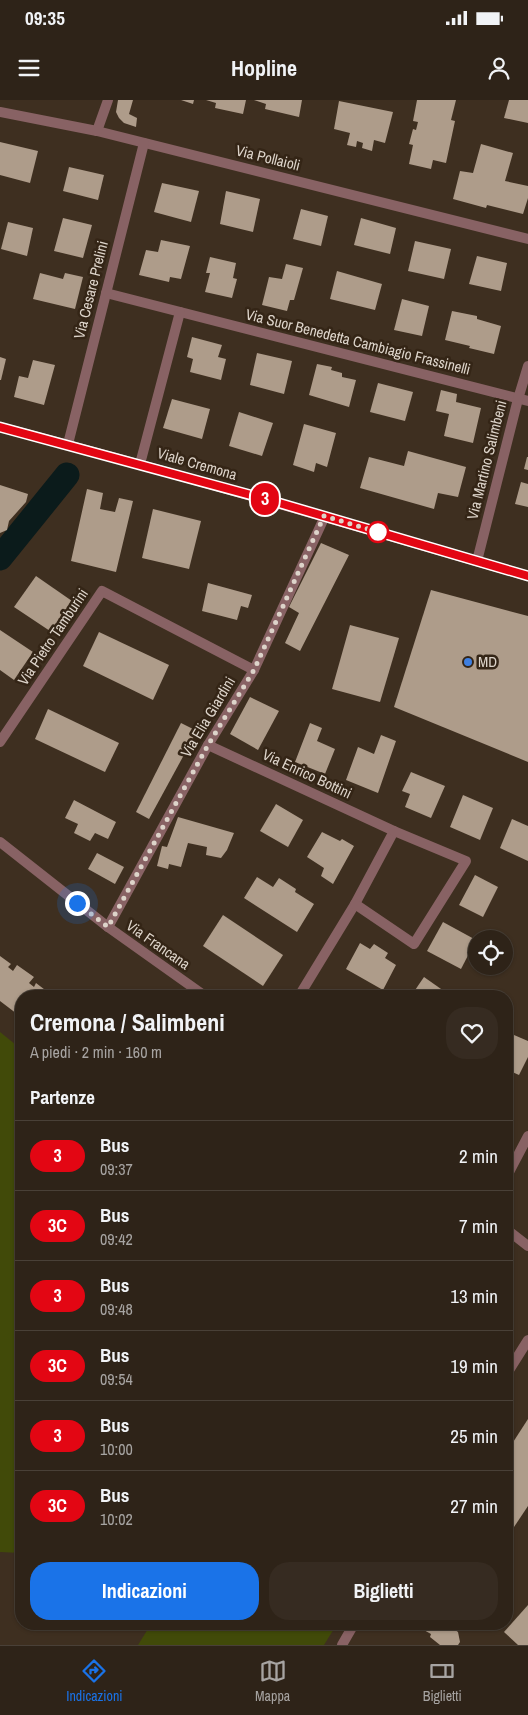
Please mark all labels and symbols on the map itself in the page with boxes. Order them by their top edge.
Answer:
street label: Via Pollaioli [234,139,302,176]
street label: Via Cesare Prelini [68,239,113,341]
street label: Via Suor Benedetta Cambiagio Frassinelli [244,303,473,380]
street label: Via Martino Salimbeni [462,398,511,522]
street label: Viale Cremona [155,442,240,485]
line badge: 3 [249,483,281,515]
unlabelled marker [367,521,389,543]
street label: Via Pietro Tamburini [12,584,93,689]
place label: MD [478,651,497,672]
marker: MD [462,656,474,668]
street label: Via Elia Giardini [175,672,240,761]
street label: Via Enrico Bottini [259,744,355,803]
your location [65,891,90,916]
street label: Via Francana [122,915,195,974]

